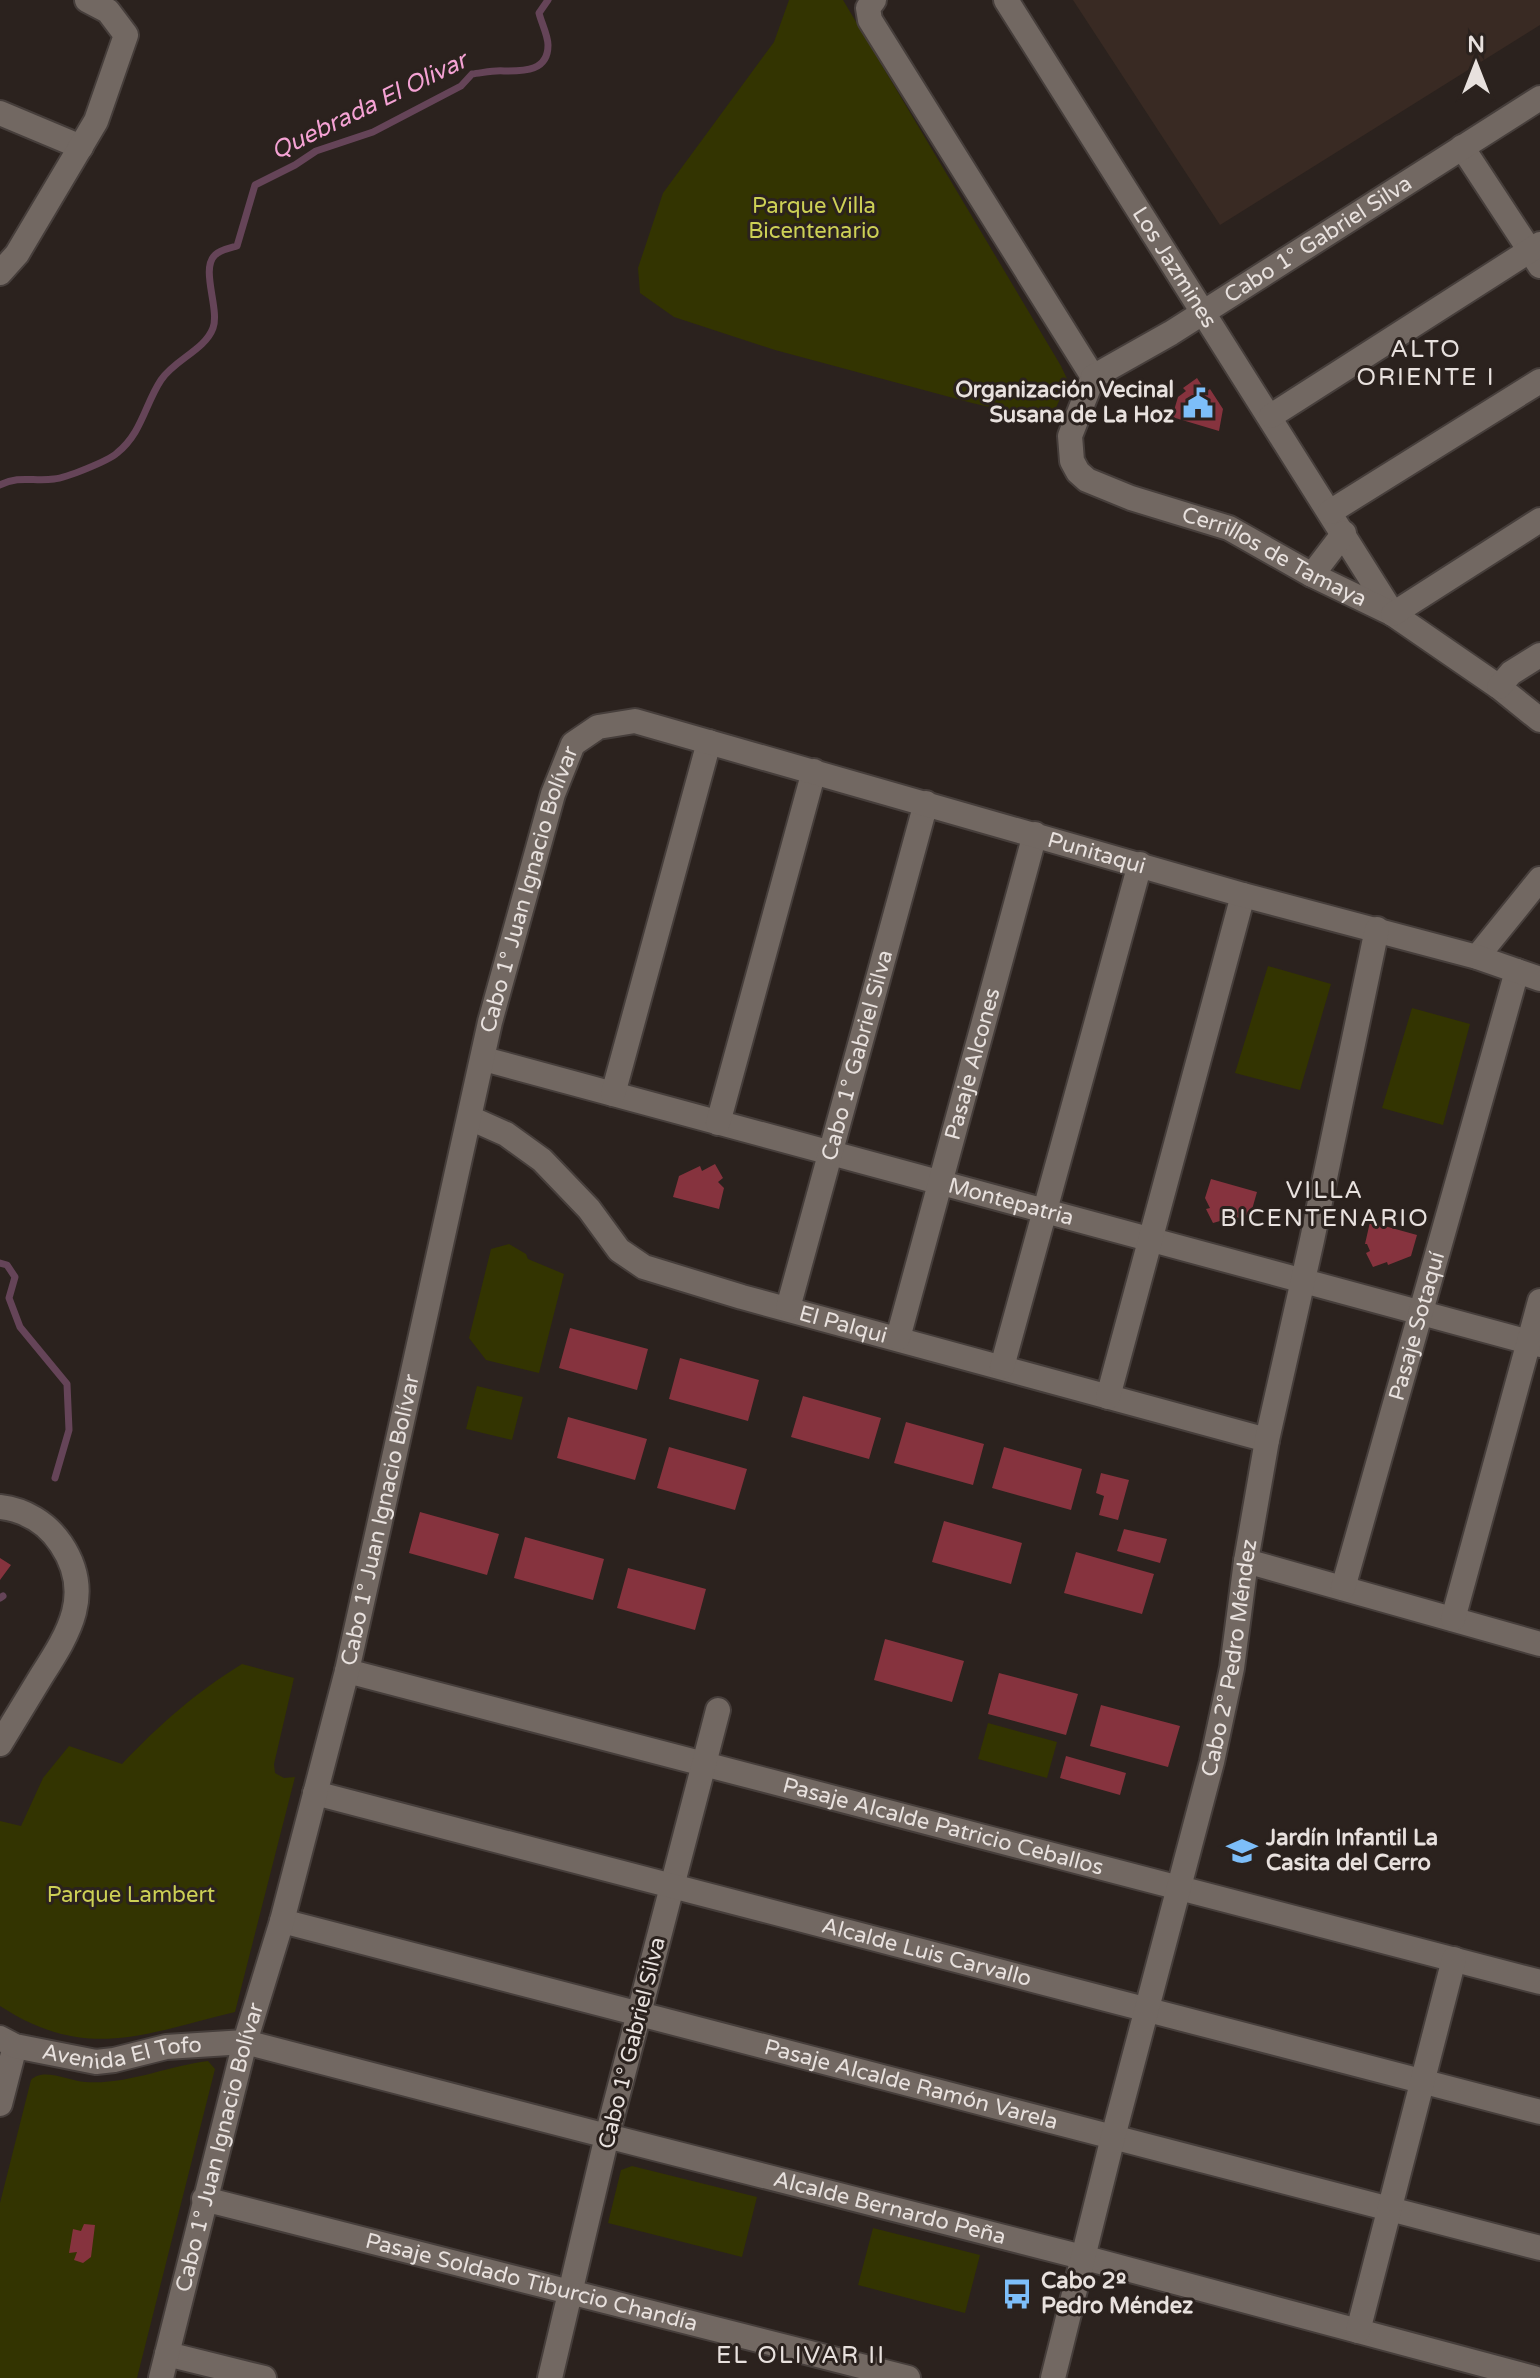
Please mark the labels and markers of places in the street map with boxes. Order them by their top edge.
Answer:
place label: Organización Vecinal Susana de La Hoz [955,377,1174,428]
public building icon: Organización Vecinal Susana de La Hoz [1181,386,1215,420]
place label: Jardín Infantil La Casita del Cerro [1265,1825,1438,1876]
school or university icon: Jardín Infantil La Casita del Cerro [1225,1834,1259,1868]
place label: Cabo 2º Pedro Méndez [1041,2268,1193,2319]
bus stop icon: Cabo 2º Pedro Méndez [1000,2277,1034,2311]

